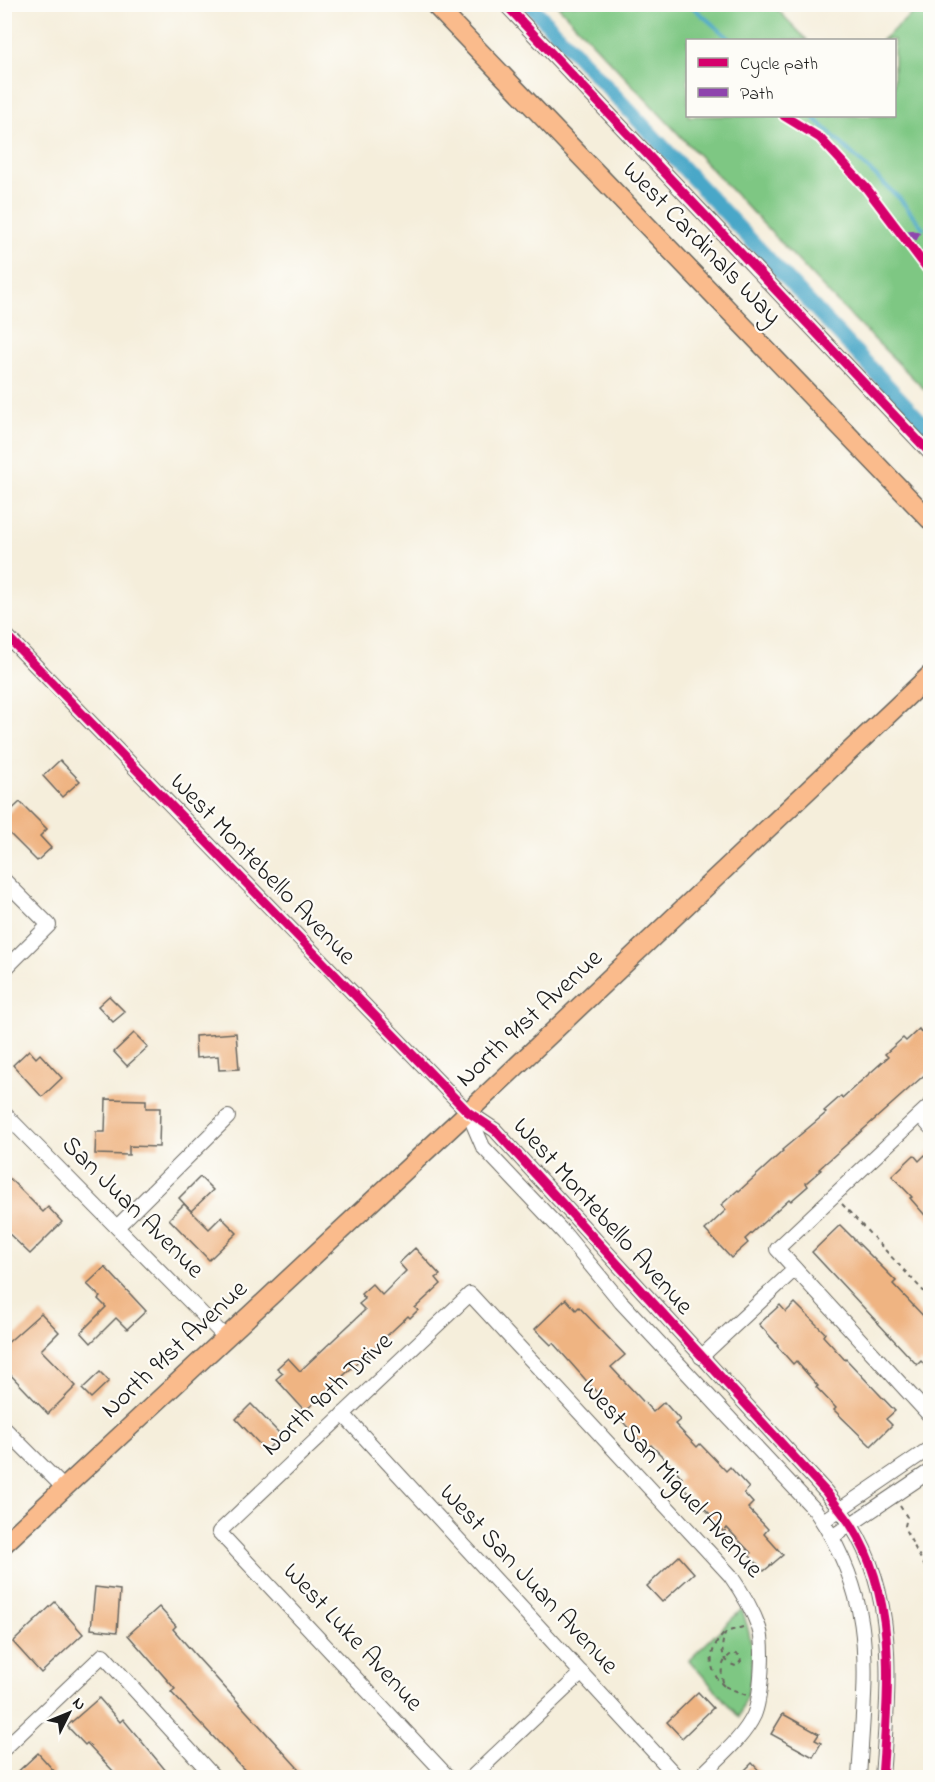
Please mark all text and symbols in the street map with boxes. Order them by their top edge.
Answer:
legend [686,39,896,117]
text: Cycle path [740,52,818,78]
text: Path [740,82,774,108]
street label: West Cardinals Way [612,153,790,335]
street label: West Montebello Avenue [160,765,364,975]
street label: North 91st Avenue [448,940,612,1097]
street label: West Montebello Avenue [503,1110,702,1325]
street label: San Juan Avenue [52,1128,212,1288]
street label: North 91st Avenue [93,1271,257,1428]
street label: North 90th Drive [254,1324,403,1466]
street label: West San Miguel Avenue [571,1371,772,1588]
street label: West San Juan Avenue [429,1476,627,1684]
street label: West Luke Avenue [273,1555,432,1721]
north arrow [39,1683,99,1743]
text: N [66,1692,91,1716]

